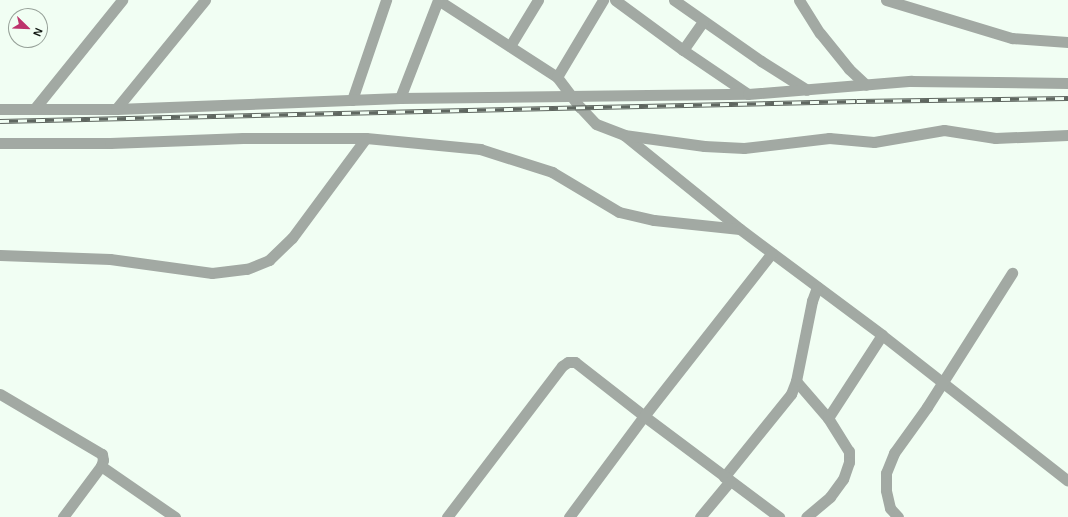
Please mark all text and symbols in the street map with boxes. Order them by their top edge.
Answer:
north arrow [8,8,48,48]
text: N [31,26,45,38]

